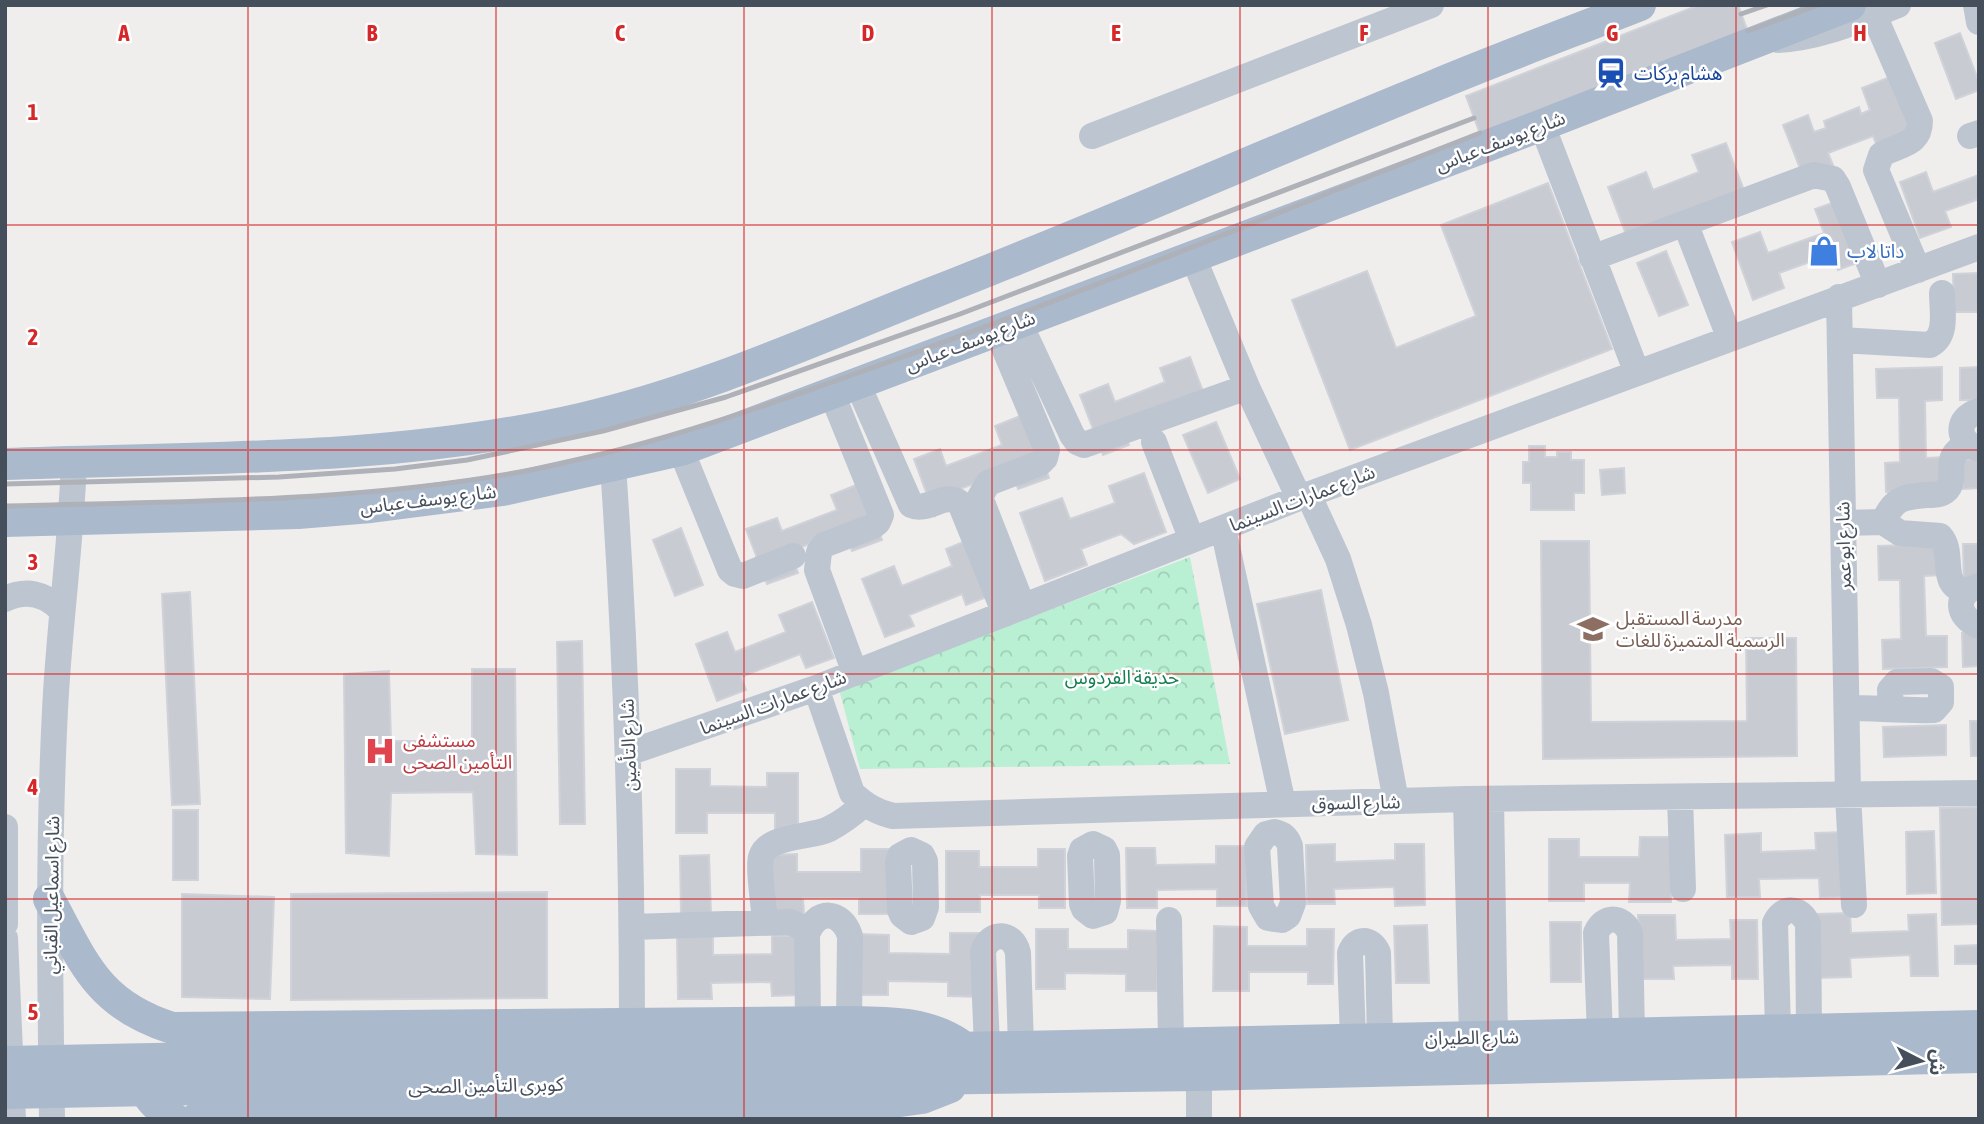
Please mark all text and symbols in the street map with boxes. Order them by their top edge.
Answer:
text: A [117,20,130,46]
text: B [367,20,378,46]
text: C [615,20,626,46]
text: D [862,20,875,46]
text: E [1111,20,1121,46]
text: F [1359,20,1369,46]
text: G [1606,20,1618,46]
text: H [1853,20,1867,46]
station icon: هشام بركات [1594,56,1628,90]
place label: هشام بركات [1634,62,1723,88]
text: 1 [28,99,39,125]
street label: شارع يوسف عباس [1432,106,1569,179]
shop icon: داتا لاب [1807,234,1841,268]
place label: داتا لاب [1847,240,1904,262]
street label: شارع يوسف عباس [902,306,1039,379]
text: 2 [28,324,38,350]
street label: شارع عمارات السينما [1226,460,1379,539]
street label: شارع يوسف عباس [359,480,498,521]
street label: شارع ابو عمر [1831,501,1858,592]
text: 3 [28,549,38,575]
place label: مدرسة المستقبل الرسمية المتميزة للغات [1616,607,1785,652]
school or university icon: مدرسة المستقبل الرسمية المتميزة للغات [1576,612,1610,646]
street label: شارع عمارات السينما [697,665,850,741]
park label: حديقة الفردوس [1065,666,1179,689]
street label: شارع التأمين [615,698,644,792]
place label: مستشفى التأمين الصحى [403,729,512,774]
hospital icon: مستشفى التأمين الصحى [363,734,397,768]
text: 4 [27,774,39,800]
street label: شارع السوق [1311,790,1401,817]
street label: شارع اسماعيل القباني [39,815,68,975]
text: 5 [28,999,39,1025]
street label: شارع الطيران [1425,1025,1519,1052]
north arrow [1886,1026,1956,1096]
text: ش [1926,1049,1950,1077]
street label: كوبرى التأمين الصحى [408,1073,565,1098]

